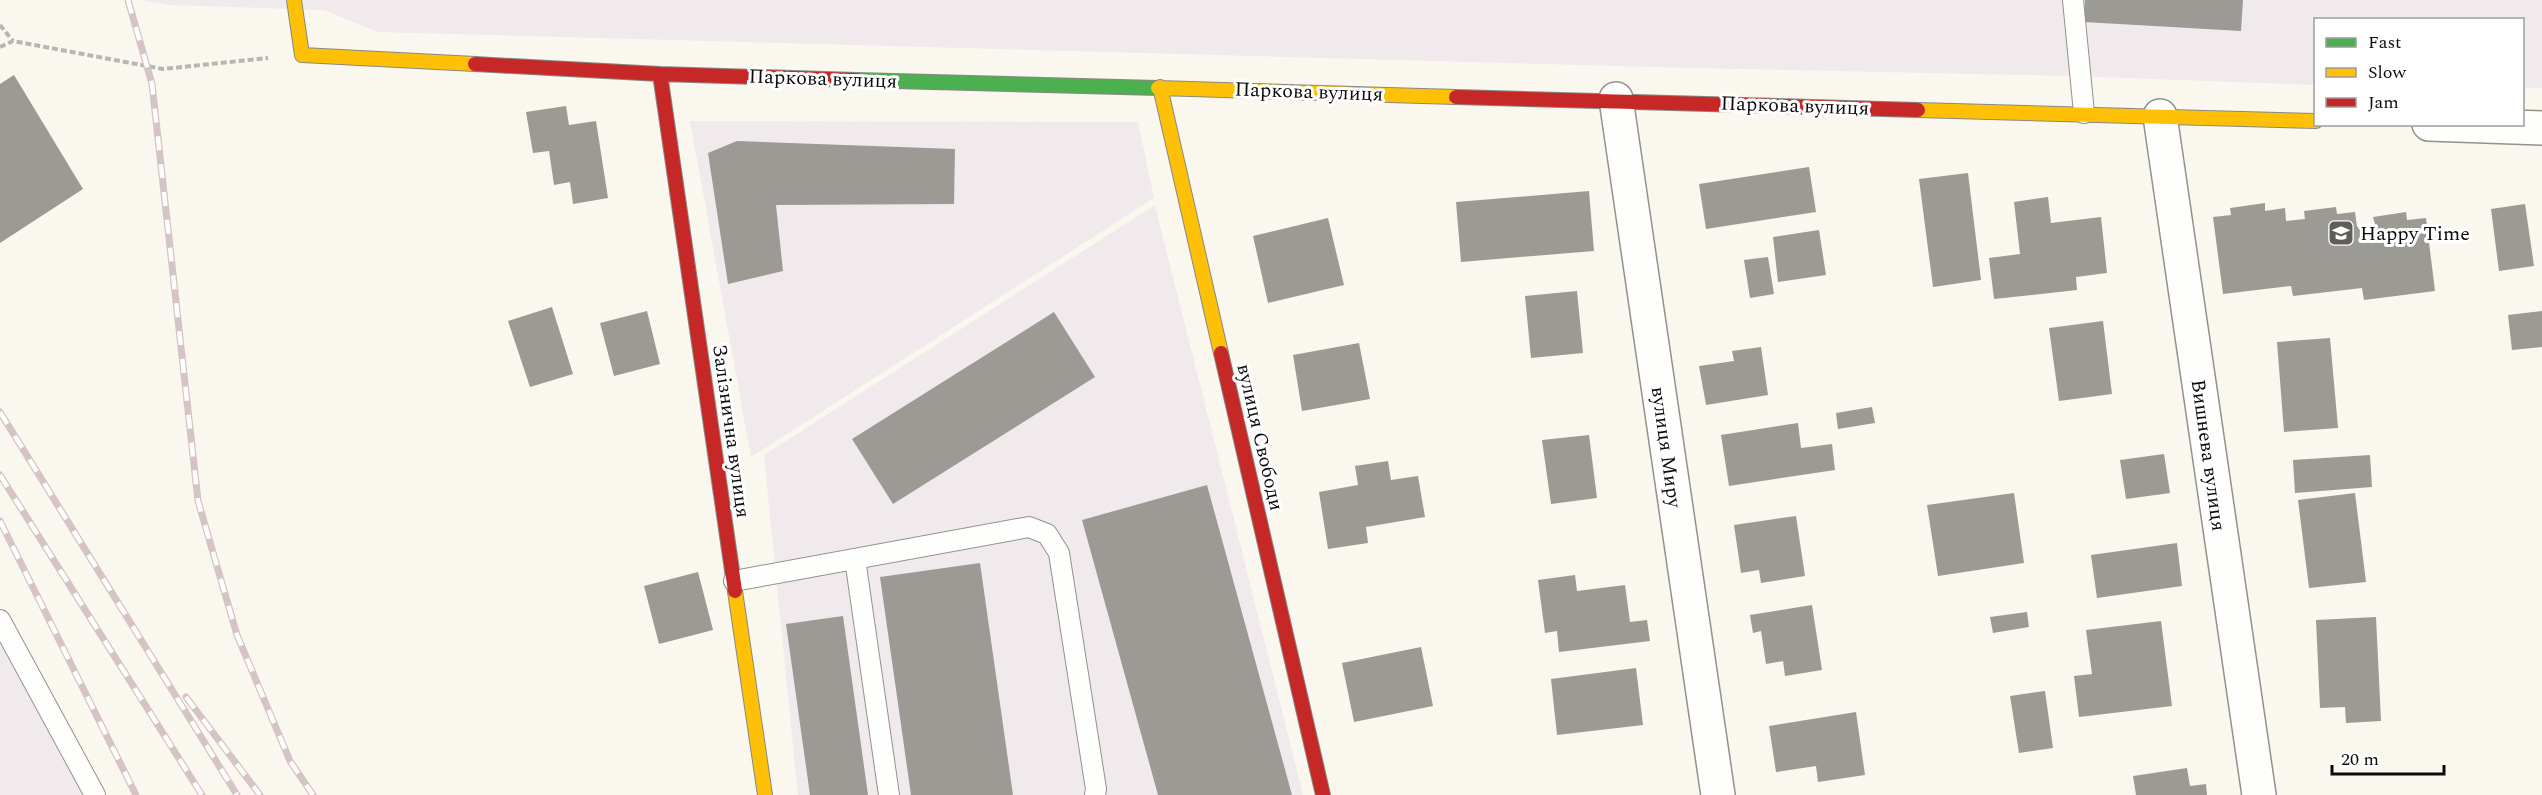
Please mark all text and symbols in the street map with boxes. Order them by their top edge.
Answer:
legend [2314,18,2524,126]
text: Fast [2368,29,2401,56]
text: Slow [2368,59,2407,86]
street label: Паркова вулиця [748,61,898,97]
street label: Паркова вулиця [1234,74,1384,110]
street label: Паркова вулиця [1720,88,1870,124]
text: Jam [2368,89,2399,116]
school or university icon: Happy Time [2326,218,2356,248]
place label: Happy Time [2360,219,2470,249]
street label: Залізнична вулиця [704,342,758,520]
street label: вулиця Свободи [1229,361,1292,514]
street label: Вишнева вулиця [2182,377,2234,533]
street label: вулиця Миру [1643,385,1690,511]
scale bar [2332,738,2444,776]
text: 20 m [2341,746,2379,773]

